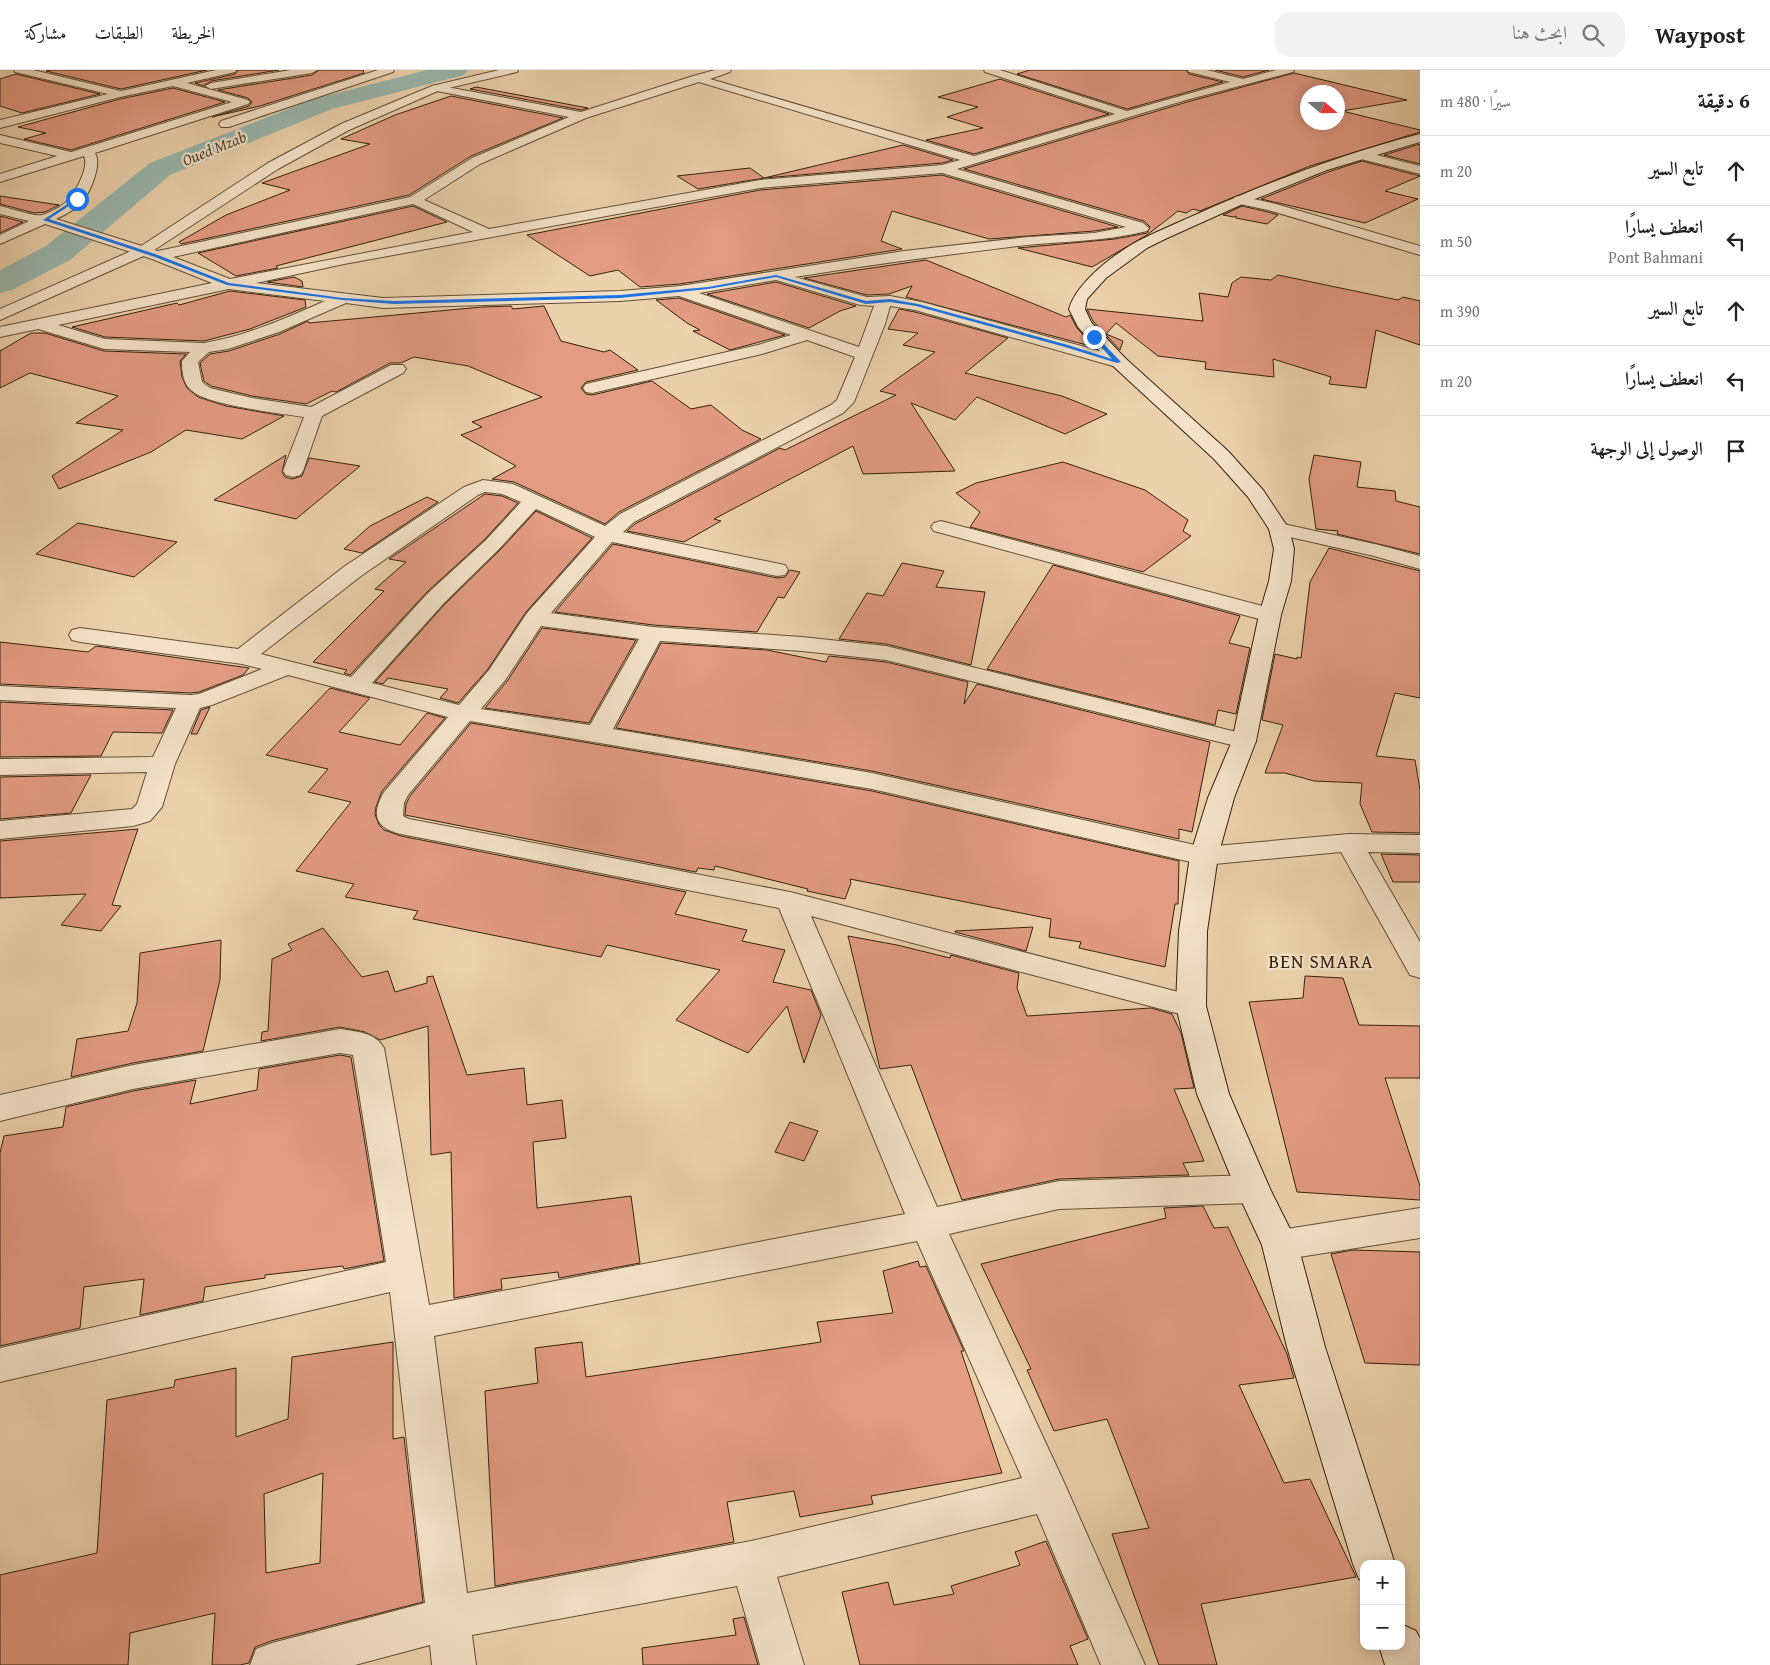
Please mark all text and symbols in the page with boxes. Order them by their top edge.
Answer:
search box [1275,12,1625,57]
text: Waypost [1655,17,1745,52]
text: ابحث هنا [1512,18,1567,46]
text: مشاركة [25,19,66,46]
text: الطبقات [94,19,143,46]
text: الخريطة [171,19,215,46]
icon: search [1579,21,1607,49]
north arrow [1300,85,1345,130]
text: 6 دقيقة [1698,85,1750,116]
text: سيرًا · 480 m [1440,89,1511,113]
water label: Oued Mzab [178,124,250,172]
text: تابع السير [1649,154,1703,182]
icon: ahead [1722,157,1750,185]
text: 20 m [1440,159,1472,183]
route start [66,188,89,211]
text: انعطف يسارًا [1625,212,1703,240]
icon: left [1722,227,1750,255]
text: 50 m [1440,229,1472,253]
text: Pont Bahmani [1608,245,1703,269]
text: تابع السير [1649,294,1703,322]
icon: ahead [1722,297,1750,325]
text: 390 m [1440,299,1480,323]
route end [1083,326,1106,349]
text: انعطف يسارًا [1625,364,1703,392]
icon: left [1722,367,1750,395]
text: 20 m [1440,369,1472,393]
text: الوصول إلى الوجهة [1591,434,1703,462]
icon: arrive [1722,437,1750,465]
district label: BEN SMARA [1269,947,1373,975]
map controls [1360,1560,1405,1650]
button: + [1360,1560,1405,1605]
button: − [1360,1605,1405,1650]

